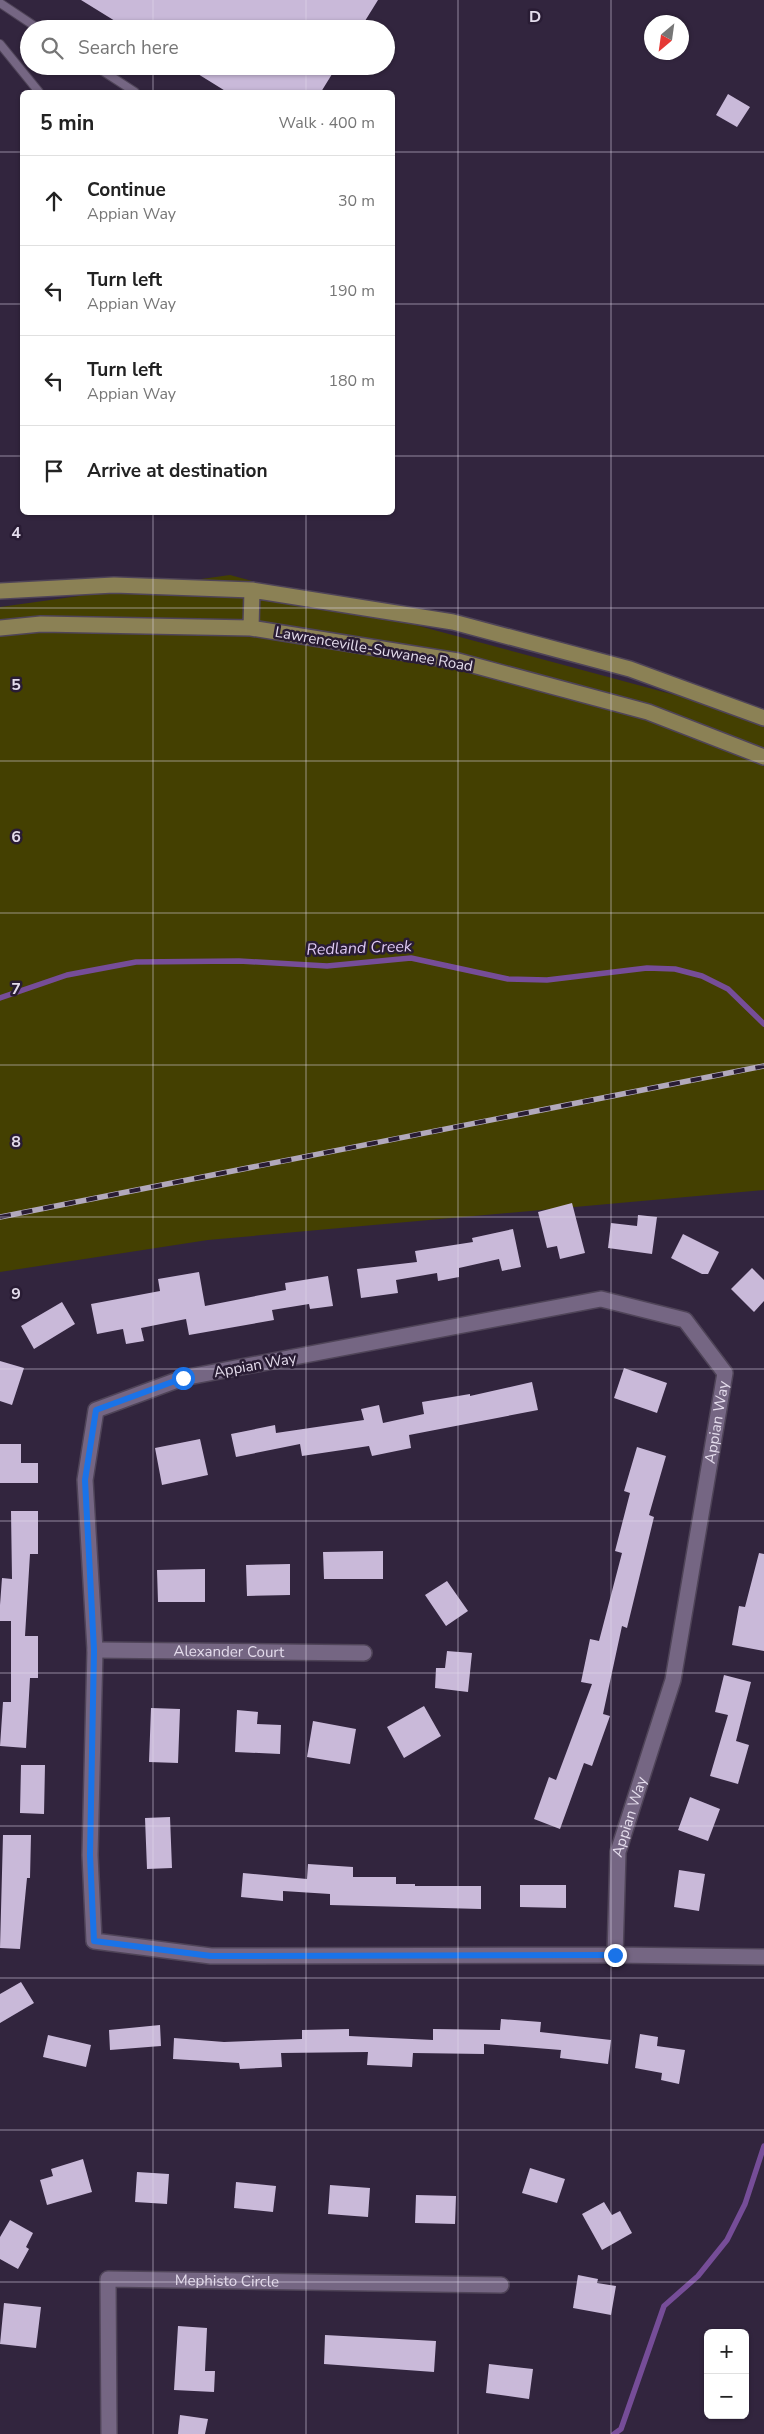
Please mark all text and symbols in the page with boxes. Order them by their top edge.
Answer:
text: D [529,6,541,28]
north arrow [644,15,689,60]
search box [20,20,395,75]
icon: search [38,34,66,62]
text: Search here [78,35,179,61]
text: 5 min [40,109,94,137]
text: Walk · 400 m [279,112,375,134]
text: Continue [87,177,166,203]
icon: ahead [40,187,68,215]
text: 30 m [338,190,375,212]
text: Appian Way [87,203,176,225]
text: Turn left [87,267,162,293]
icon: left [40,277,68,305]
text: 190 m [328,280,375,302]
text: Appian Way [87,293,176,315]
text: Turn left [87,357,162,383]
icon: left [40,367,68,395]
text: 180 m [328,370,375,392]
text: Appian Way [87,383,176,405]
icon: arrive [40,457,68,485]
text: Arrive at destination [87,458,268,484]
text: 4 [11,522,21,544]
street label: Lawrenceville-Suwanee Road [273,622,475,676]
text: 5 [11,674,21,696]
text: 6 [11,826,21,848]
water label: Redland Creek [306,935,413,961]
text: 7 [11,978,21,1000]
text: 8 [11,1131,21,1153]
text: 9 [11,1283,21,1305]
street label: Appian Way [212,1348,298,1382]
route start [172,1367,195,1390]
street label: Appian Way [700,1379,734,1465]
street label: Alexander Court [173,1641,285,1662]
street label: Appian Way [607,1774,652,1860]
route end [604,1944,627,1967]
street label: Mephisto Circle [175,2270,279,2292]
map controls [704,2329,749,2419]
button: + [704,2329,749,2374]
button: − [704,2374,749,2419]

